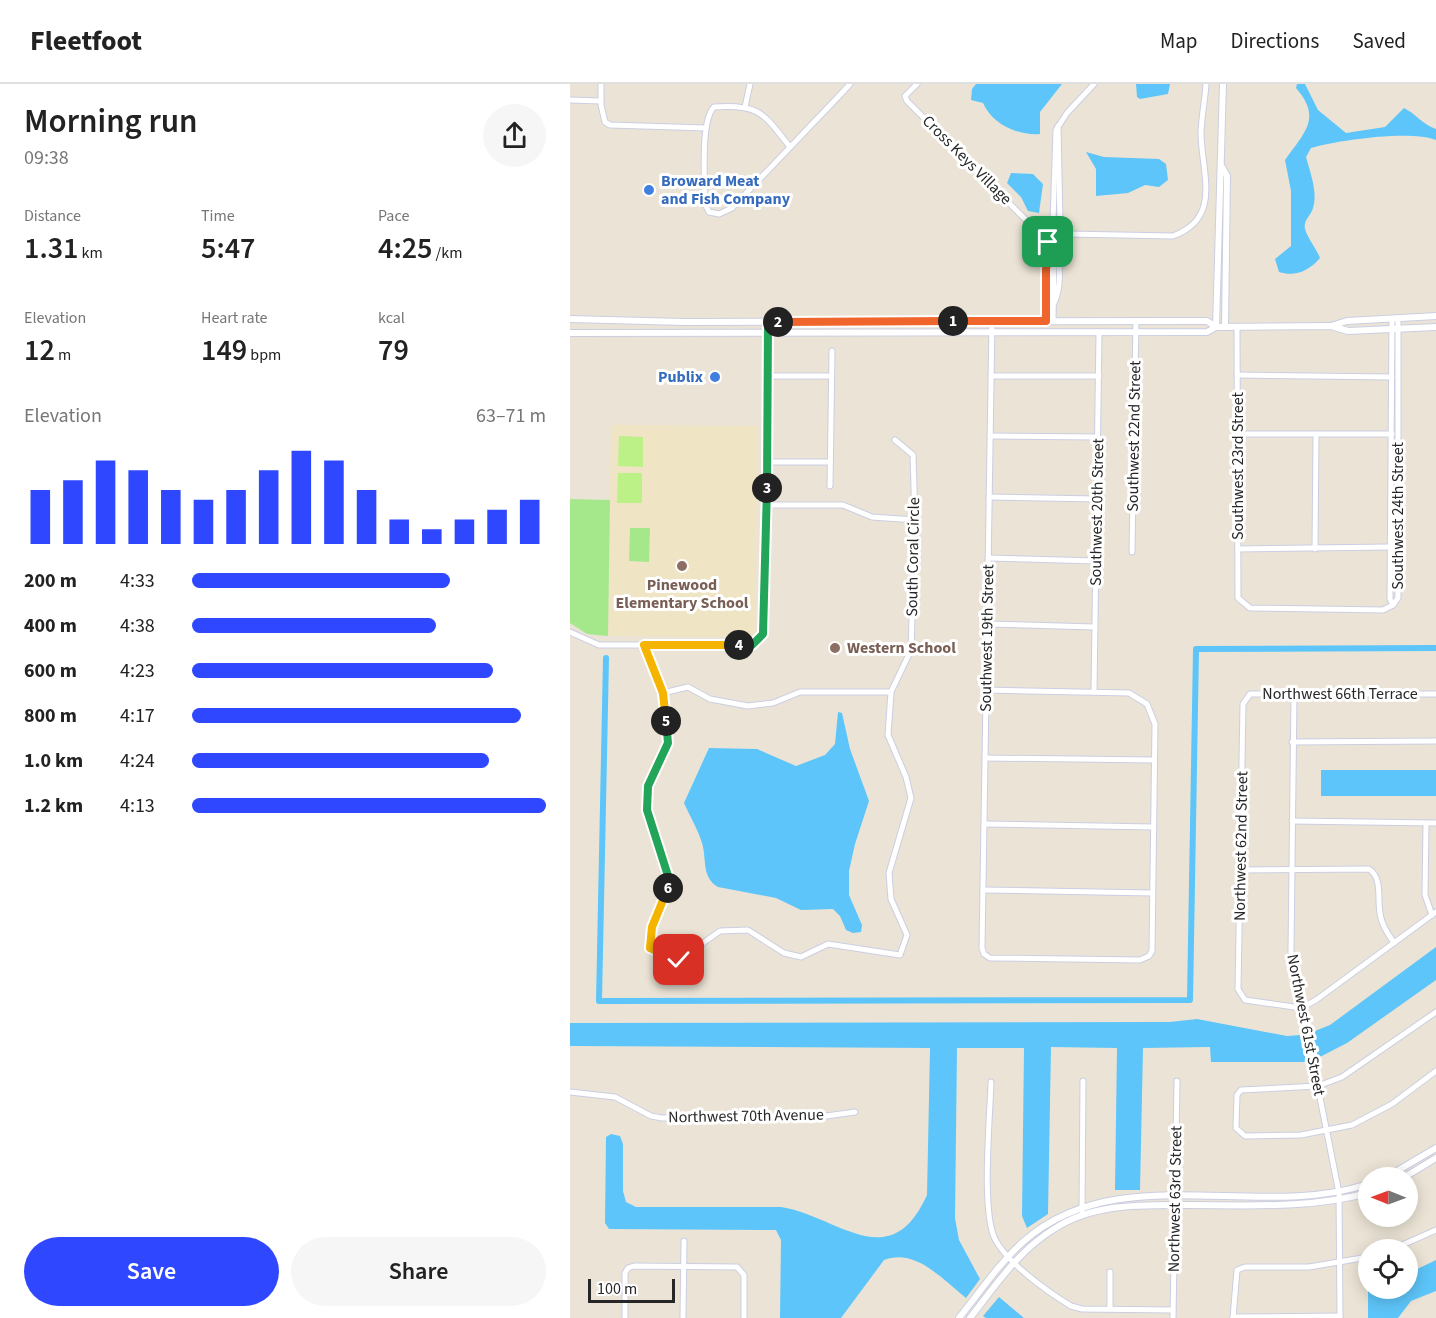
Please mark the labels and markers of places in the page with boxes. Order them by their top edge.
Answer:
place label: Broward Meat and Fish Company [661,170,791,210]
marker: Broward Meat and Fish Company [642,183,656,197]
pin [1022,216,1073,267]
pin: 1 [938,306,968,336]
pin: 2 [763,307,793,337]
place label: Publix [658,366,703,388]
marker: Publix [708,370,722,384]
pin: 3 [752,473,782,503]
marker: Pinewood Elementary School [675,559,689,573]
place label: Pinewood Elementary School [616,574,749,614]
pin: 4 [724,630,754,660]
place label: Western School [847,637,956,659]
marker: Western School [828,641,842,655]
pin: 5 [651,706,681,736]
pin: 6 [653,873,683,903]
pin [653,934,704,985]

